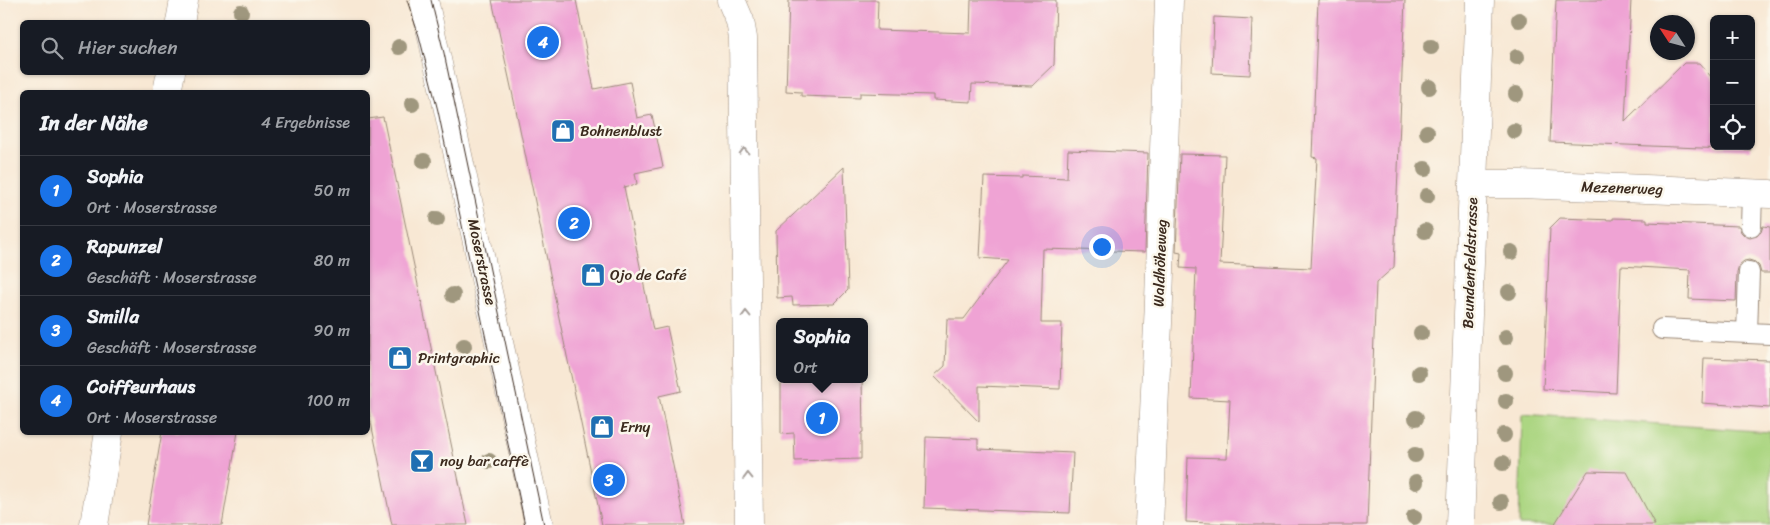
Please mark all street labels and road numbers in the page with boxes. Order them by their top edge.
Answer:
street label: Mezenerweg [1581,174,1664,202]
street label: Beundenfeldstrasse [1455,197,1485,329]
street label: Moserstrasse [460,216,504,308]
street label: Waldhöheweg [1145,219,1175,307]

